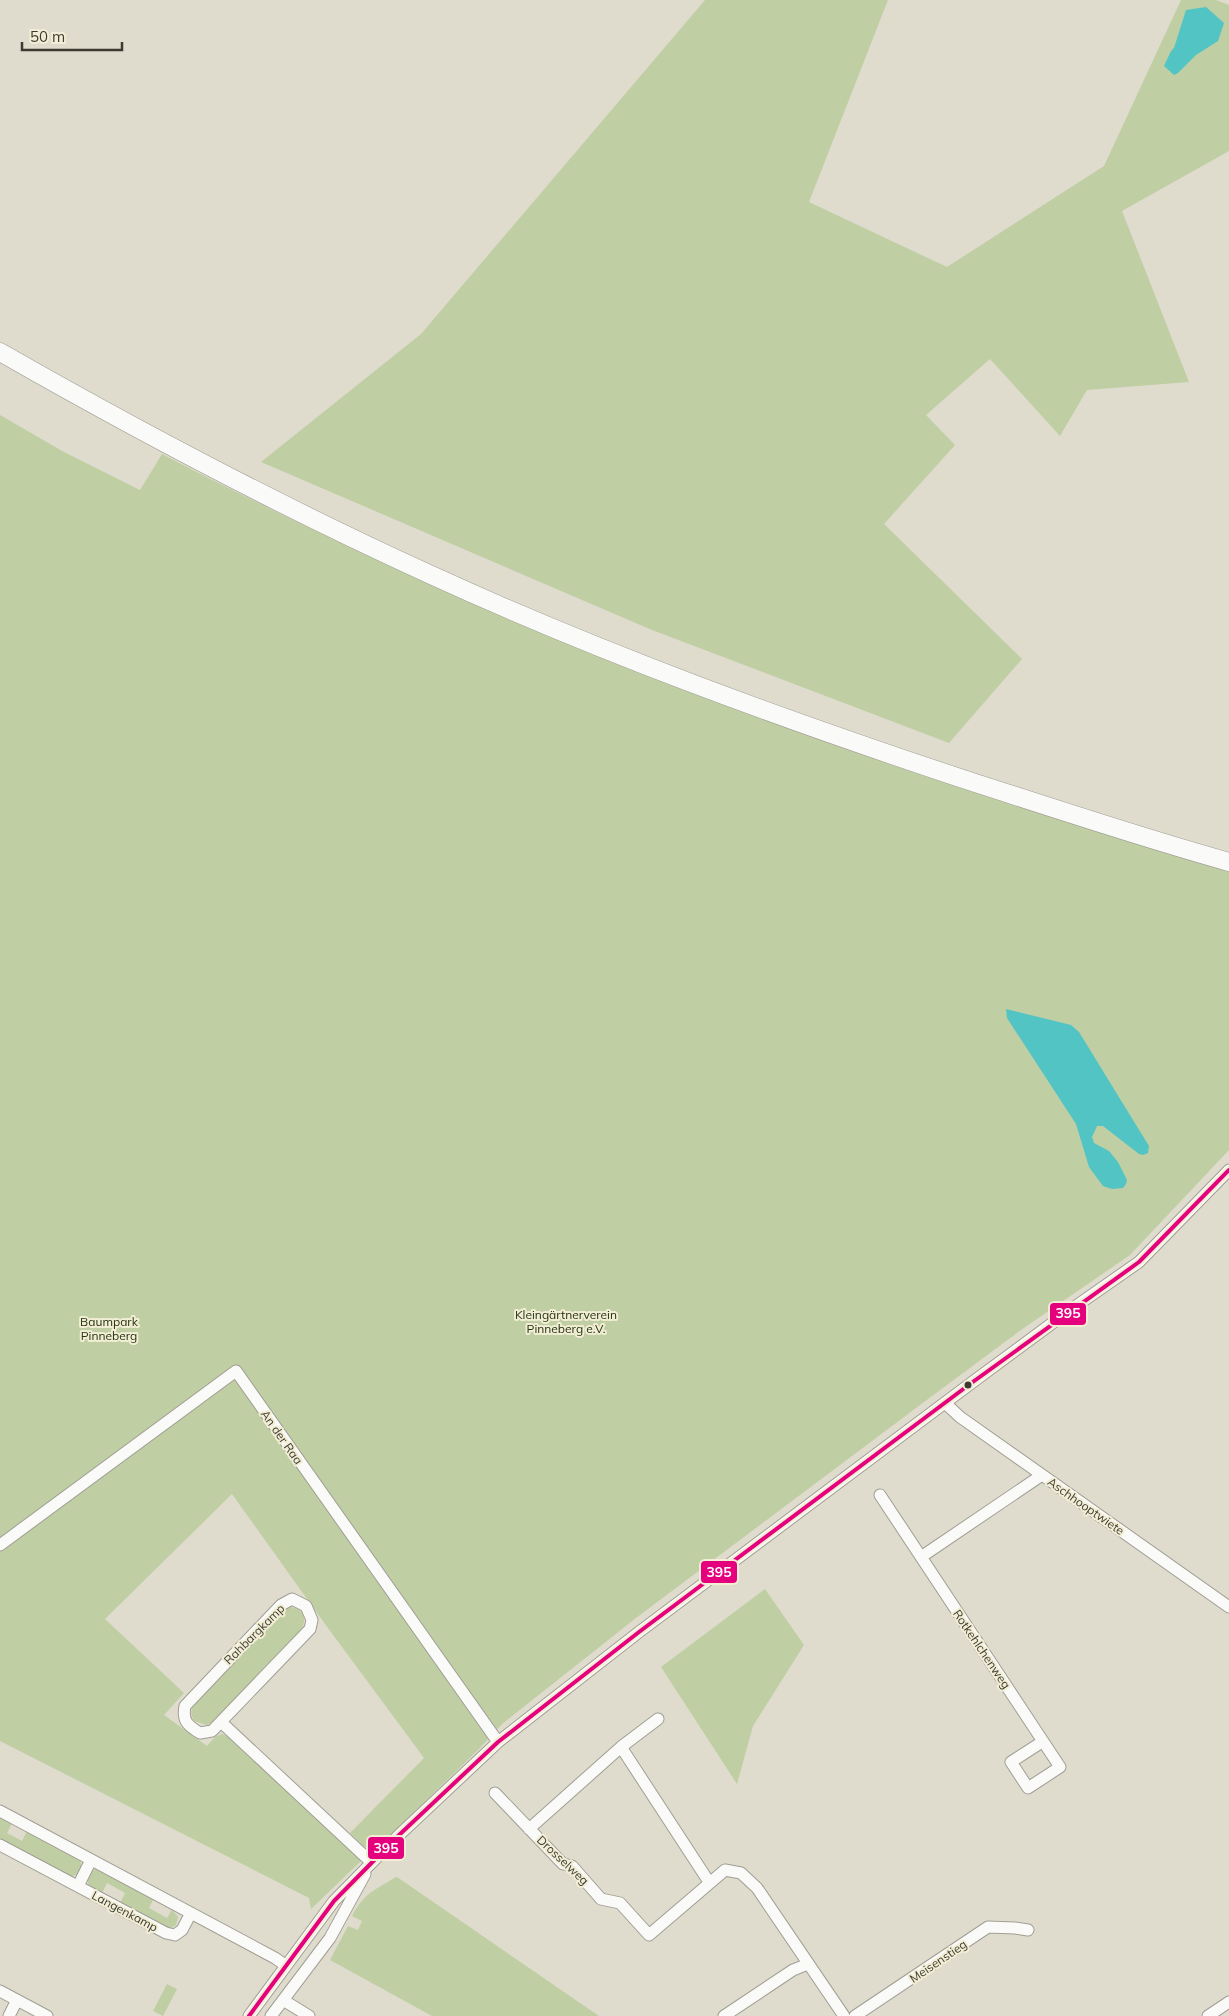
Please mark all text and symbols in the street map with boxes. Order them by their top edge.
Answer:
scale bar [22,20,122,52]
text: 50 m [30,27,65,46]
line badge: 395 [1049,1302,1087,1326]
text: 395 [1055,1304,1081,1322]
park label: Kleingärtnerverein Pinneberg e.V. [515,1307,617,1336]
park label: Baumpark Pinneberg [80,1314,139,1343]
unlabelled marker [963,1380,973,1390]
street label: An der Raa [258,1407,306,1467]
street label: Aschhooptwiete [1045,1474,1127,1538]
line badge: 395 [700,1560,738,1584]
text: 395 [706,1563,732,1581]
street label: Rahbargkamp [221,1601,287,1667]
street label: Rotkehlchenweg [950,1607,1014,1691]
street label: Drosselweg [534,1832,592,1888]
line badge: 395 [367,1836,405,1860]
text: 395 [373,1839,399,1857]
street label: Langenkamp [89,1887,161,1935]
street label: Meisenstieg [906,1936,970,1986]

